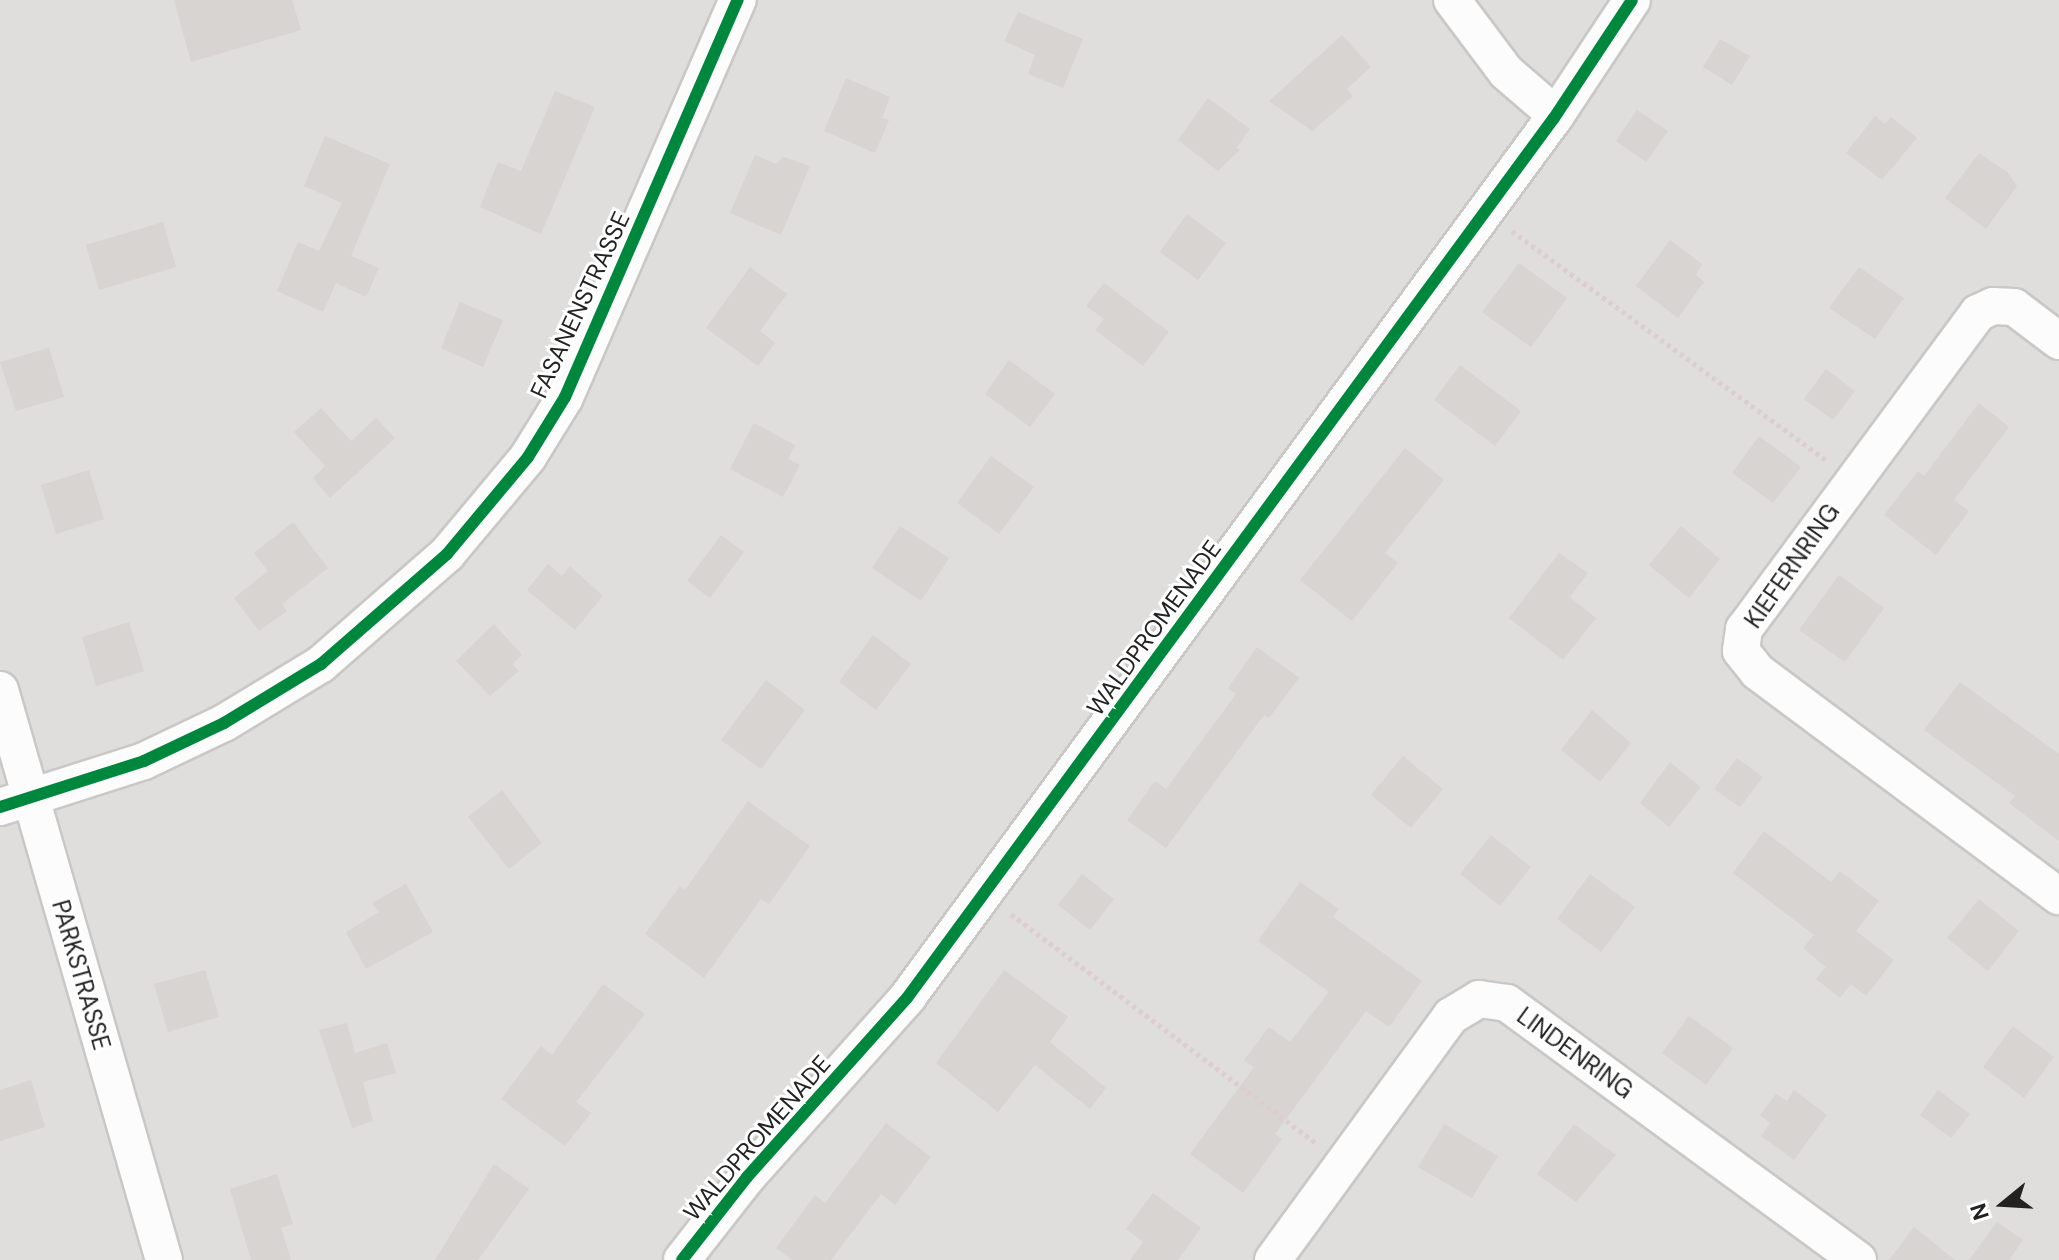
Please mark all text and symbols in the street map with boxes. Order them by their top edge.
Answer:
street label: FASANENSTRASSE [524,207,636,403]
street label: KIEFERNRING [1739,498,1845,634]
street label: WALDPROMENADE [1081,535,1227,721]
street label: PARKSTRASSE [46,897,116,1053]
street label: LINDENRING [1511,1001,1639,1105]
street label: WALDPROMENADE [677,1049,837,1227]
north arrow [1963,1164,2043,1244]
text: N [1963,1199,1996,1224]

